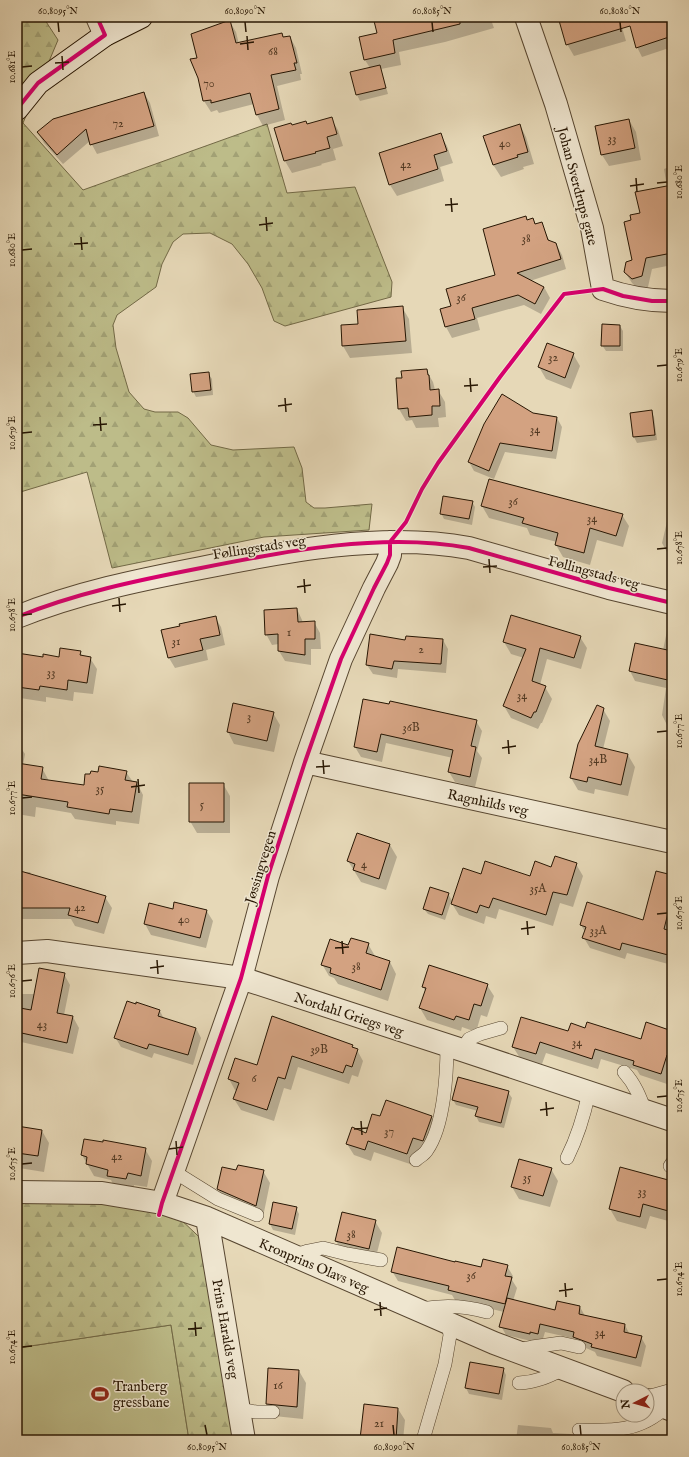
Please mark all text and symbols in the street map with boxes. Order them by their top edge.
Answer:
text: 60.8095°N [38,5,78,18]
text: 60.8090°N [224,5,266,18]
text: 60.8085°N [412,5,452,18]
text: 60.8080°N [600,5,641,18]
house number: 68 [268,44,278,59]
text: 10.681°E [6,51,19,83]
house number: 70 [203,76,215,91]
house number: 72 [112,116,124,131]
street label: Johan Sverdrups gate [552,123,602,248]
house number: 33 [608,131,616,146]
house number: 40 [499,136,511,151]
house number: 42 [400,157,412,172]
text: 10.680°E [673,165,686,199]
house number: 38 [521,231,531,246]
text: 10.680°E [6,233,19,267]
house number: 36 [456,290,467,305]
text: 10.679°E [673,348,686,382]
house number: 32 [548,350,558,365]
text: 10.679°E [6,416,19,450]
house number: 34 [530,422,540,437]
house number: 36 [508,494,519,509]
house number: 34 [587,511,597,526]
text: 10.678°E [673,531,686,565]
street label: Føllingstads veg [211,532,307,564]
street label: Føllingstads veg [546,552,642,594]
text: 10.678°E [6,598,19,632]
house number: 1 [287,625,291,640]
house number: 31 [172,634,180,649]
house number: 2 [418,642,424,657]
house number: 33 [47,665,55,680]
house number: 34 [517,688,527,703]
house number: 3 [247,709,251,724]
text: 10.677°E [673,714,686,748]
house number: 36B [402,720,420,735]
house number: 34B [589,752,607,767]
text: 10.677°E [6,781,19,815]
house number: 35 [96,781,105,796]
street label: Ragnhilds veg [446,786,530,820]
house number: 5 [200,797,205,812]
street label: Jøssingvegen [241,828,281,908]
house number: 4 [361,857,367,872]
house number: 35A [530,881,547,896]
text: 10.676°E [673,896,686,930]
house number: 42 [74,900,86,915]
house number: 40 [178,912,190,927]
house number: 33A [589,923,607,938]
house number: 38 [351,959,361,974]
text: 10.676°E [6,964,19,998]
street label: Nordahl Griegs veg [292,989,406,1041]
house number: 43 [37,1017,47,1032]
house number: 34 [572,1035,582,1050]
house number: 39B [310,1042,328,1057]
house number: 6 [251,1071,257,1086]
text: 10.675°E [673,1079,686,1113]
house number: 37 [384,1124,394,1139]
text: 10.675°E [6,1147,19,1181]
house number: 42 [111,1149,123,1164]
house number: 35 [523,1170,532,1185]
house number: 33 [638,1184,646,1199]
house number: 38 [346,1227,356,1242]
street label: Kronprins Olavs veg [256,1235,372,1297]
text: 10.674°E [673,1262,686,1296]
house number: 36 [466,1268,477,1283]
street label: Prins Haralds veg [207,1278,243,1381]
house number: 34 [595,1325,605,1340]
text: 10.674°E [6,1330,19,1364]
place label: Tranberg gressbane [113,1378,170,1412]
house number: 16 [273,1378,284,1393]
north arrow [615,1383,655,1423]
sports icon: Tranberg gressbane [90,1384,110,1404]
text: N [619,1398,634,1410]
house number: 21 [374,1416,384,1431]
text: 60.8095°N [187,1441,227,1454]
text: 60.8090°N [373,1441,415,1454]
text: 60.8085°N [561,1441,601,1454]

